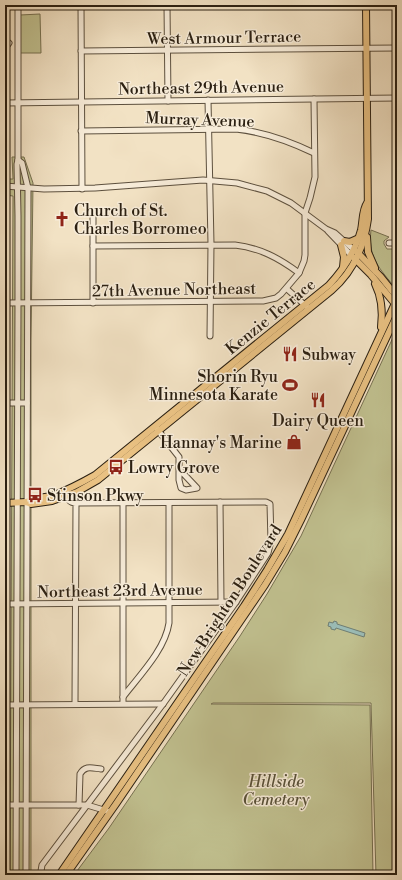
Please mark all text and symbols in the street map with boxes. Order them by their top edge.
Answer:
street label: West Armour Terrace [146,27,301,49]
street label: Northeast 29th Avenue [118,77,284,99]
street label: Murray Avenue [145,108,255,132]
place label: Church of St. Charles Borromeo [74,201,207,239]
church icon: Church of St. Charles Borromeo [53,210,71,228]
street label: Kenzie Terrace [222,274,320,359]
street label: 27th Avenue Northeast [92,279,257,301]
restaurant icon: Subway [281,345,299,363]
place label: Subway [302,345,356,365]
place label: Shorin Ryu Minnesota Karate [149,367,278,405]
sports icon: Shorin Ryu Minnesota Karate [281,376,299,394]
restaurant icon: Dairy Queen [309,391,327,409]
place label: Dairy Queen [272,411,364,431]
place label: Hannay's Marine [160,433,282,453]
shop icon: Hannay's Marine [285,433,303,451]
bus stop icon: Lowry Grove [107,458,125,476]
place label: Lowry Grove [128,458,220,478]
bus stop icon: Stinson Pkwy [26,486,44,504]
place label: Stinson Pkwy [47,486,144,506]
street label: New Brighton Boulevard [173,521,286,680]
street label: Northeast 23rd Avenue [37,580,203,602]
park label: Hillside Cemetery [242,772,310,810]

